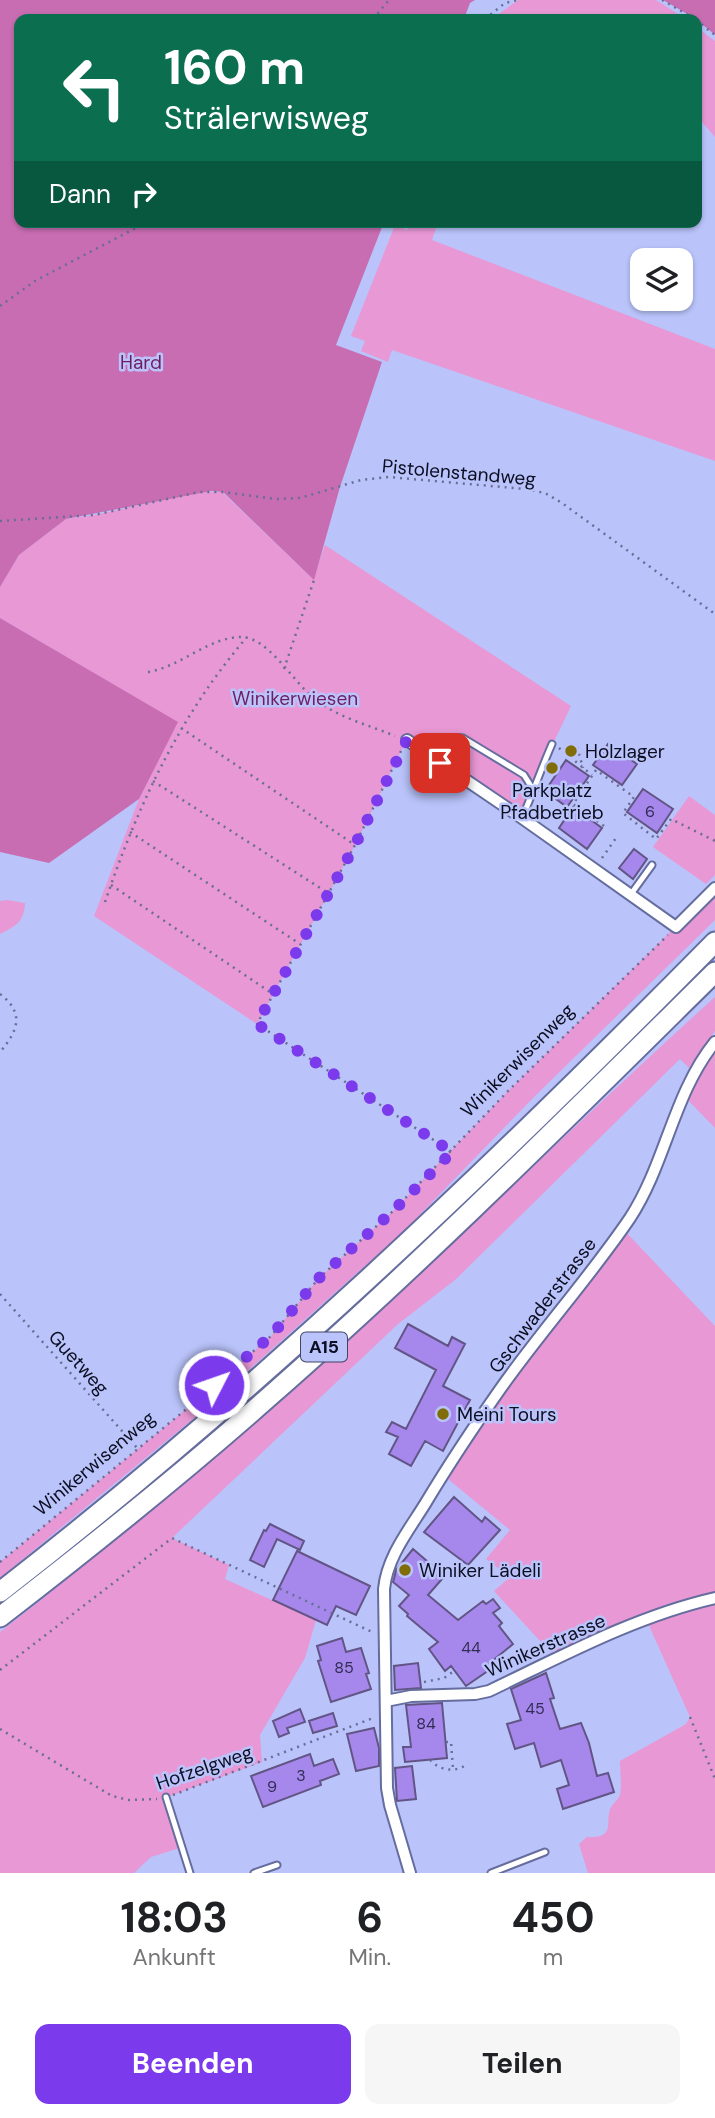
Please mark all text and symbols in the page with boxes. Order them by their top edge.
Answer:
text: 160 m [164,35,305,99]
icon: left [49,42,140,133]
text: Strälerwisweg [164,97,369,139]
icon: right [125,175,163,213]
text: Dann [49,177,111,211]
map controls [630,248,693,311]
button: layers [630,248,693,311]
park label: Hard [120,350,162,375]
street label: Pistolenstandweg [381,453,537,492]
park label: Winikerwiesen [232,686,358,711]
pin [410,733,470,793]
place label: Holzlager [585,739,665,764]
marker: Holzlager [563,743,579,759]
icon: arrive [421,744,459,782]
marker: Parkplatz Pfadbetrieb [544,760,560,776]
place label: Parkplatz Pfadbetrieb [500,778,604,825]
house number: 6 [645,801,655,822]
street label: Winikerwisenweg [455,998,580,1123]
street label: Gschwaderstrasse [483,1232,602,1378]
street label: Guetweg [43,1325,115,1400]
road number: A15 [301,1332,347,1362]
position arrow [177,1348,251,1422]
place label: Meini Tours [457,1402,557,1427]
street label: Winikerwisenweg [28,1405,160,1521]
marker: Meini Tours [435,1406,451,1422]
place label: Winiker Lädeli [419,1558,541,1583]
marker: Winiker Lädeli [397,1562,413,1578]
street label: Winikerstrasse [481,1608,609,1683]
house number: 44 [461,1637,481,1658]
house number: 85 [334,1657,354,1678]
house number: 45 [525,1698,545,1719]
house number: 84 [416,1713,436,1734]
street label: Hofzelgweg [153,1739,256,1796]
house number: 3 [296,1765,306,1786]
house number: 9 [267,1776,277,1797]
text: 18:03 [120,1890,228,1945]
text: 6 [356,1890,383,1945]
text: 450 [512,1890,595,1945]
text: Ankunft [133,1942,216,1972]
text: Min. [348,1942,391,1972]
text: m [543,1942,563,1972]
button: Beenden [35,2024,351,2104]
button: Teilen [365,2024,680,2104]

